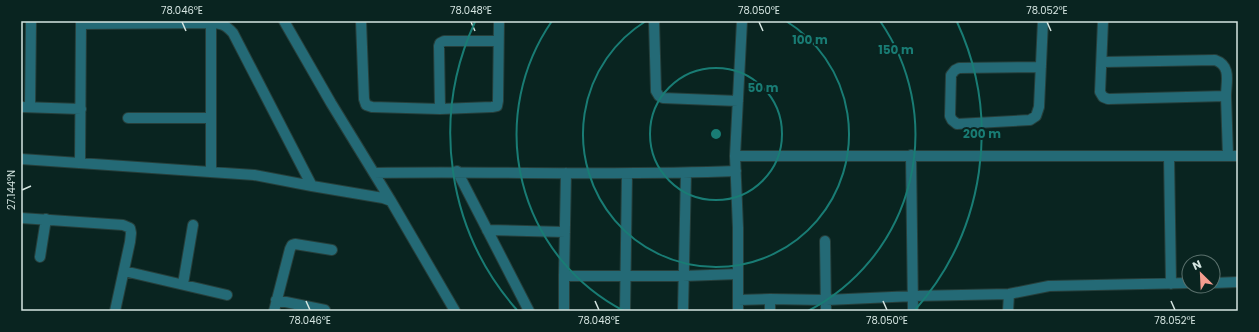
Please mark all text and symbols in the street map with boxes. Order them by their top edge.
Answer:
text: 78.046°E [161,3,203,18]
text: 78.048°E [450,3,492,18]
text: 78.050°E [738,3,780,18]
text: 78.052°E [1026,3,1068,18]
text: 100 m [792,31,828,48]
text: 150 m [878,41,914,58]
text: 50 m [748,79,779,96]
text: 200 m [963,125,1001,142]
centre of rings [709,127,723,141]
text: 27.144°N [4,170,19,210]
north arrow [1181,254,1221,294]
text: N [1190,256,1204,274]
text: 78.046°E [289,313,331,328]
text: 78.048°E [578,313,620,328]
text: 78.050°E [866,313,908,328]
text: 78.052°E [1154,313,1196,328]

